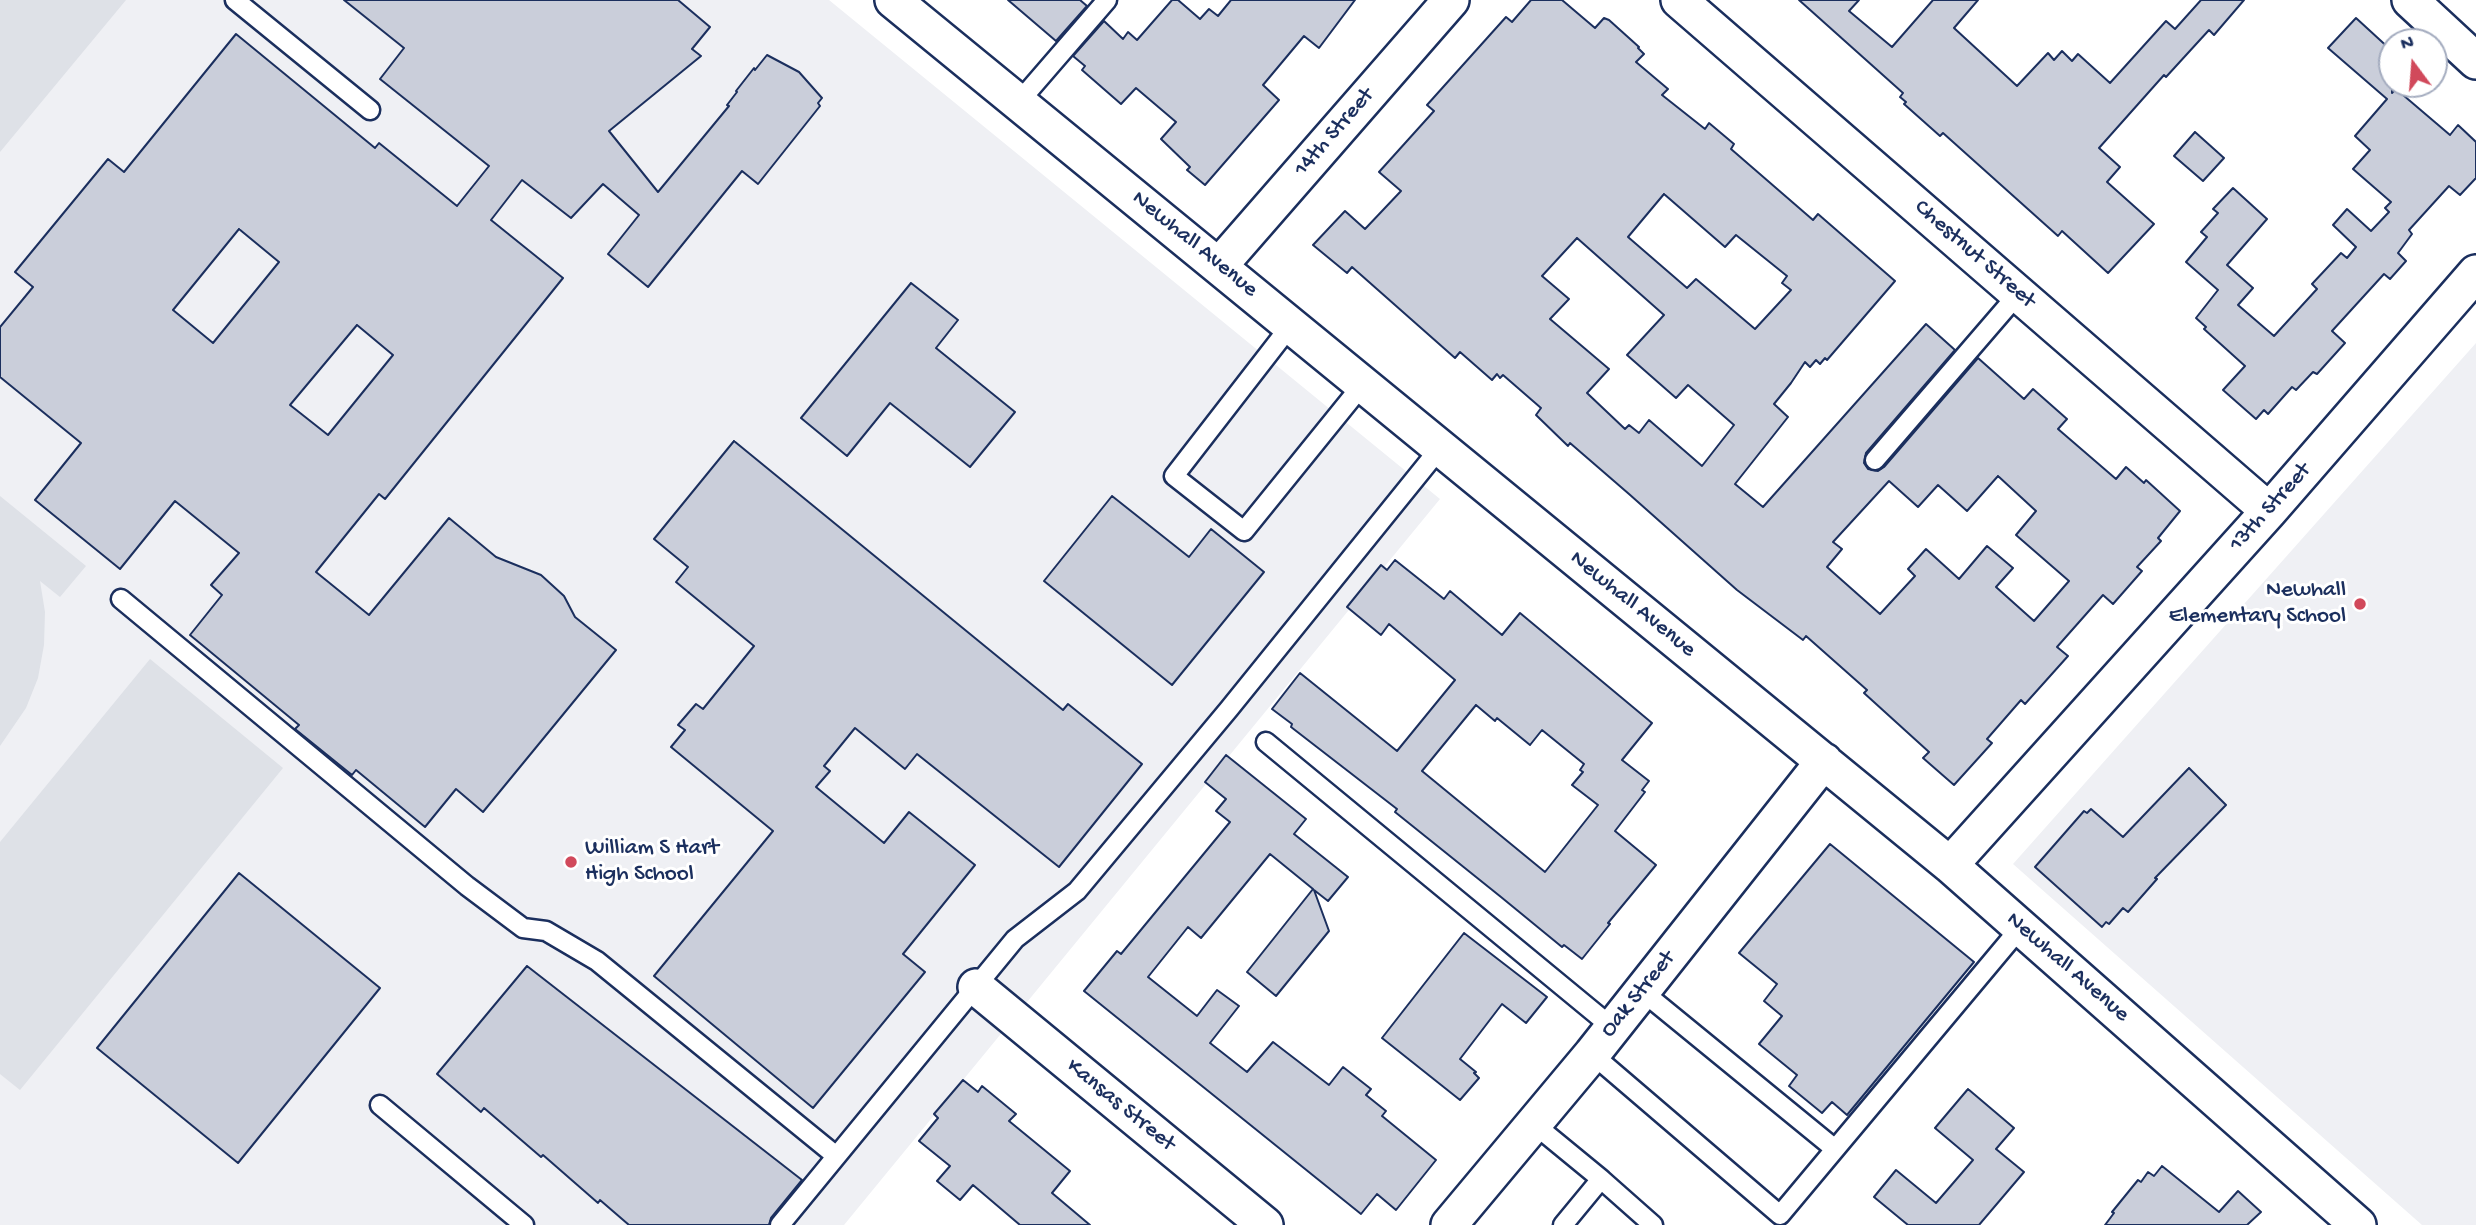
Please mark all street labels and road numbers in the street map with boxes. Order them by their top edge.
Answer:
street label: 14th Street [1289,83,1381,183]
street label: Newhall Avenue [1125,186,1263,304]
street label: Chestnut Street [1907,195,2041,315]
street label: 13th Street [2224,458,2318,558]
street label: Newhall Avenue [1563,546,1701,664]
street label: Newhall Avenue [2000,907,2134,1029]
street label: Oak Street [1596,946,1682,1044]
street label: Kansas Street [1060,1053,1180,1159]

